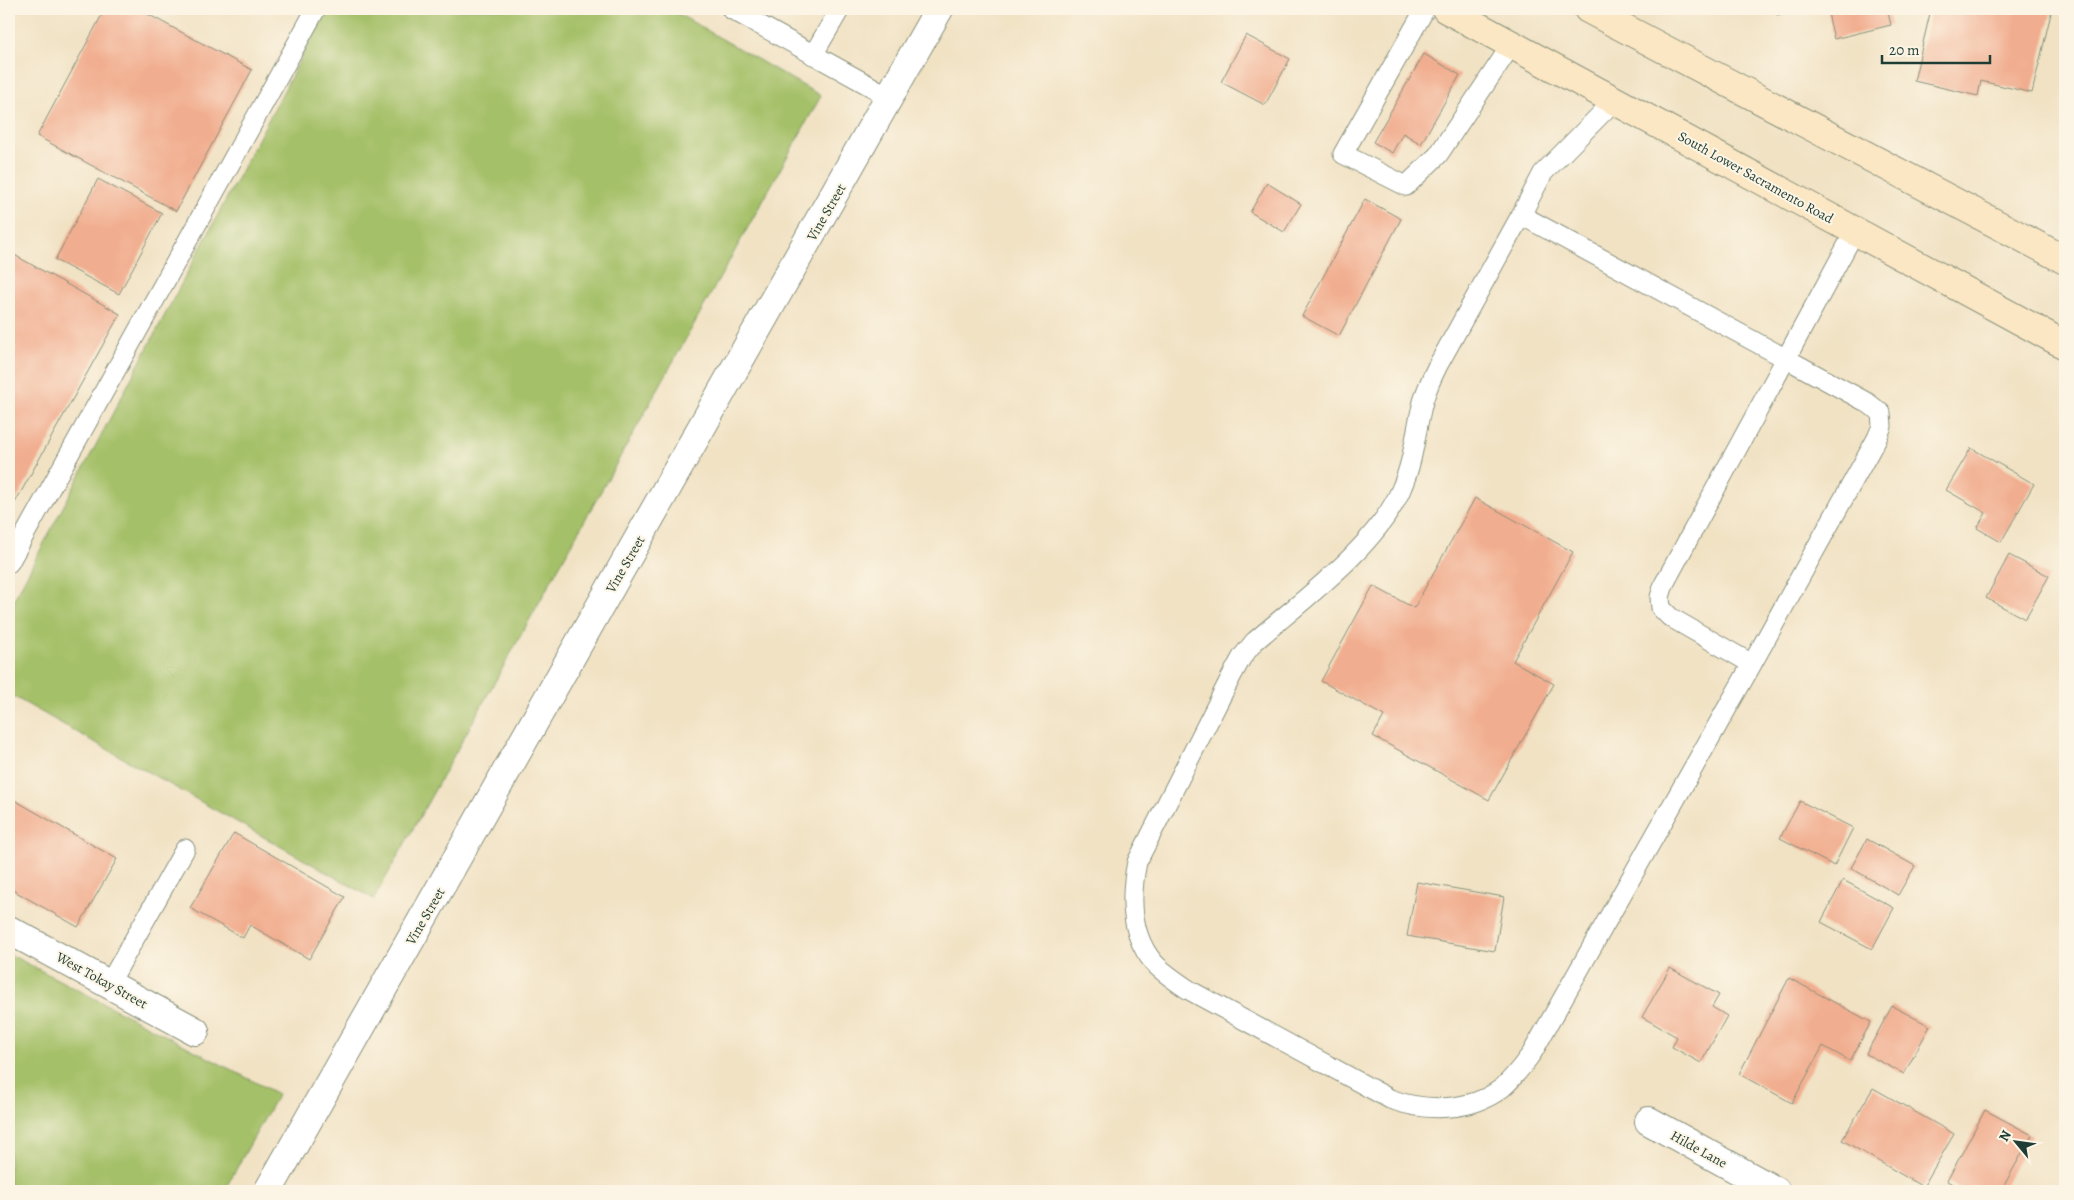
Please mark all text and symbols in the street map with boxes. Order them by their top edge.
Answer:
scale bar [1882,32,1989,64]
text: 20 m [1889,40,1920,60]
street label: South Lower Sacramento Road [1675,127,1837,228]
street label: Vine Street [802,180,851,245]
street label: Vine Street [601,532,650,597]
street label: Vine Street [401,884,450,949]
street label: West Tokay Street [52,947,151,1014]
north arrow [1992,1118,2042,1168]
street label: Hilde Lane [1667,1126,1730,1173]
text: N [1994,1127,2016,1145]

